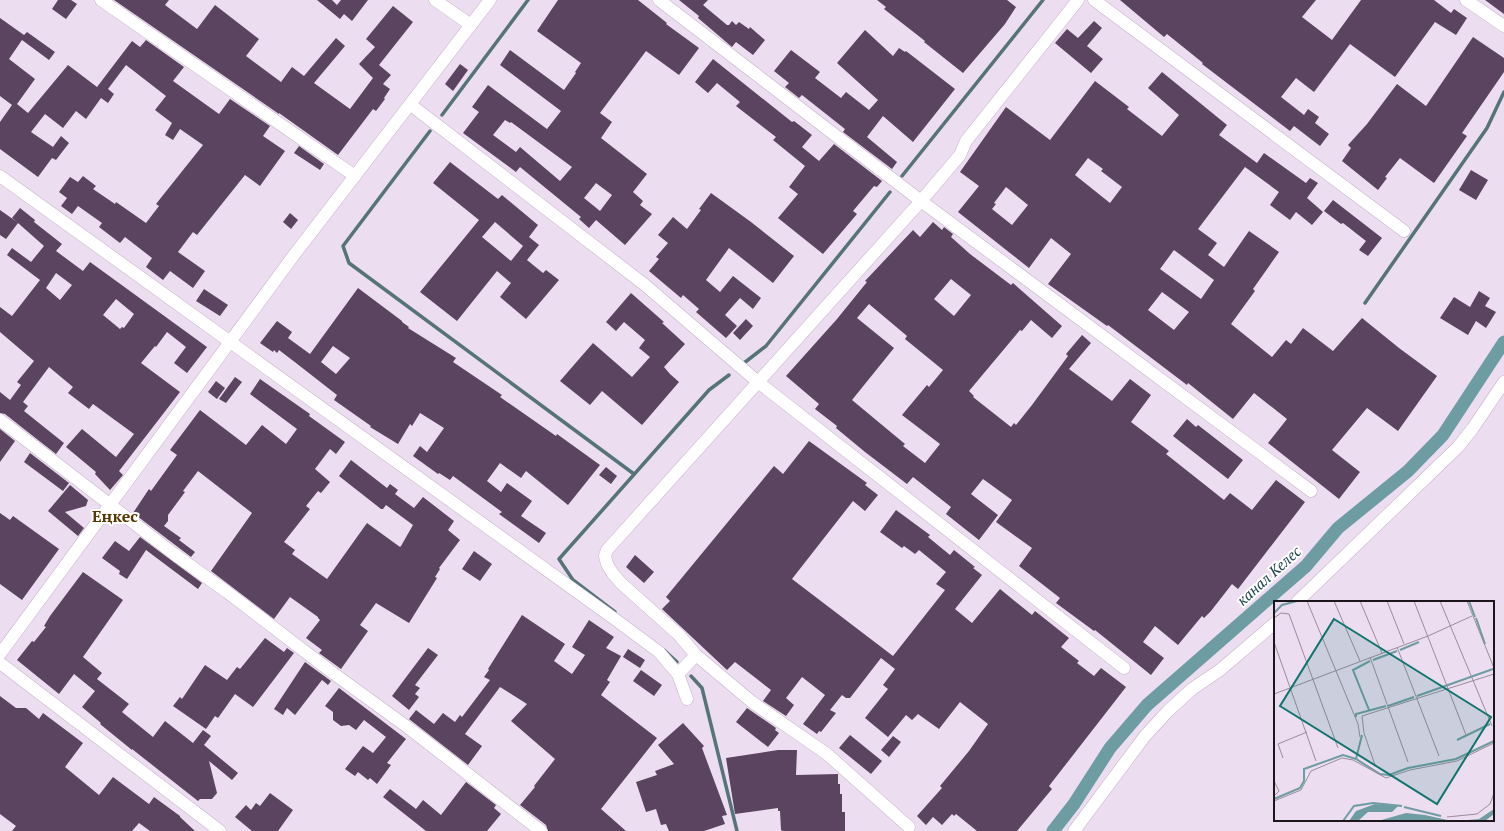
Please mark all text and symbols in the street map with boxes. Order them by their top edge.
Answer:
district label: Еңкес [92,505,138,527]
water label: канал Келес [1232,541,1305,609]
inset map [1274,601,1494,821]

